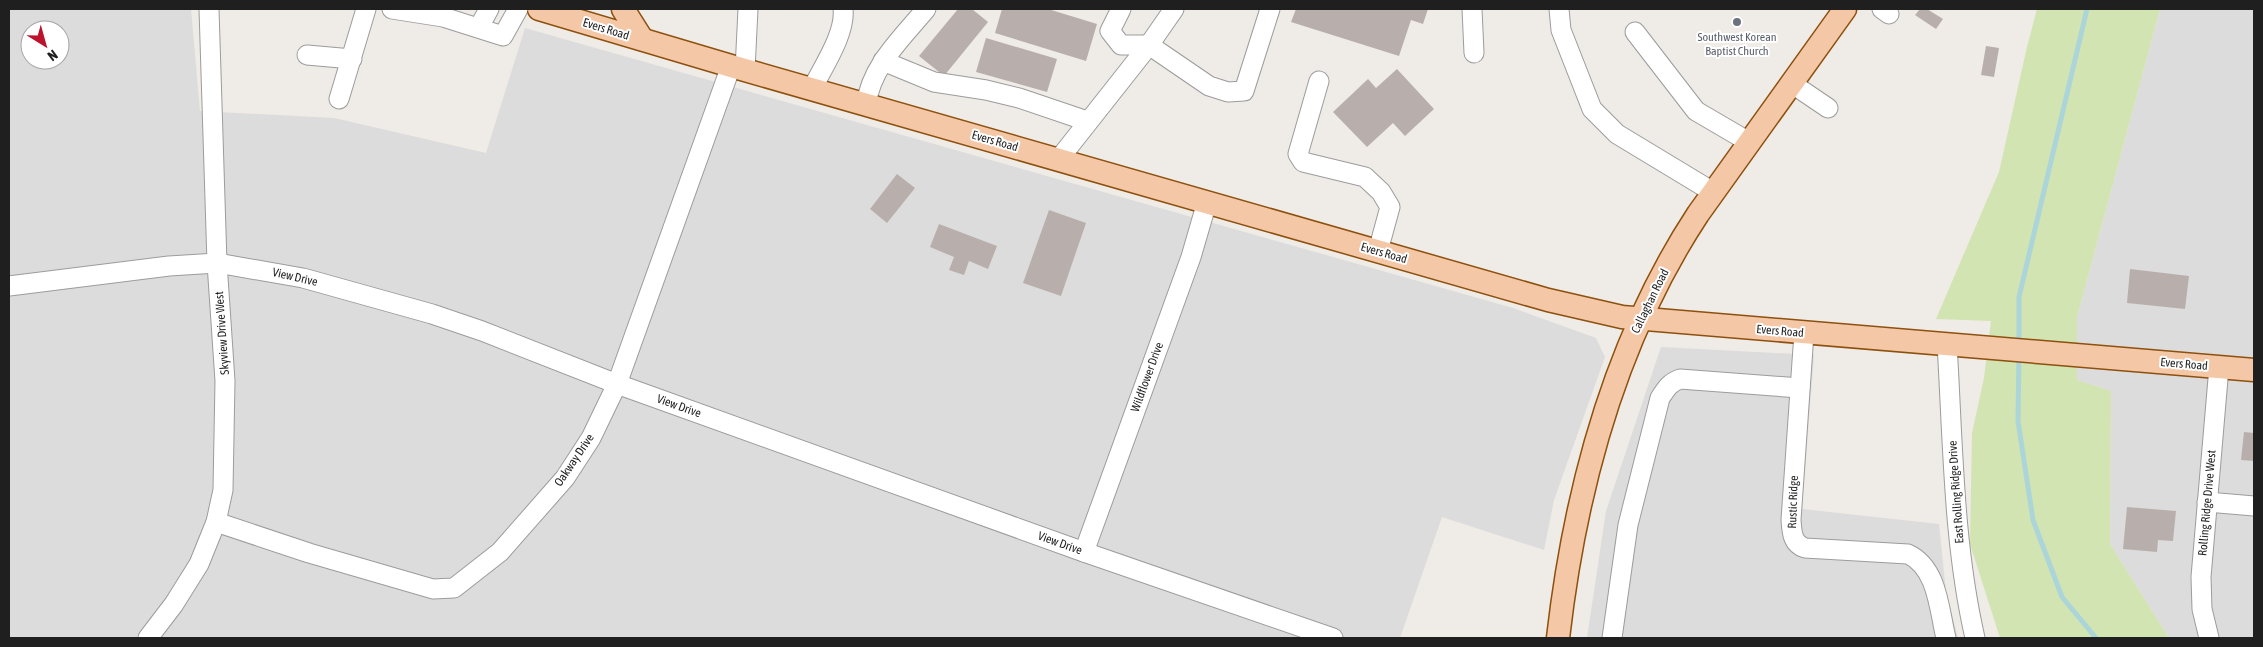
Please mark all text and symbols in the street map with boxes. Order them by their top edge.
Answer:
street label: Evers Road [581,15,631,43]
marker: Southwest Korean Baptist Church [1731,16,1743,28]
north arrow [20,20,70,70]
place label: Southwest Korean Baptist Church [1697,30,1777,58]
text: N [45,47,61,64]
street label: Evers Road [970,128,1020,154]
street label: Evers Road [1359,240,1409,266]
street label: View Drive [271,265,319,289]
street label: Callaghan Road [1628,267,1672,335]
street label: Skyview Drive West [212,290,232,375]
street label: Evers Road [1756,322,1804,340]
street label: Wildflower Drive [1128,340,1166,414]
street label: Evers Road [2160,355,2208,373]
street label: View Drive [655,392,703,420]
street label: Oakway Drive [551,431,597,489]
street label: East Rolling Ridge Drive [1945,440,1967,544]
street label: Rolling Ridge Drive West [2195,449,2219,557]
street label: Rustic Ridge [1785,475,1801,529]
street label: View Drive [1036,529,1084,557]

